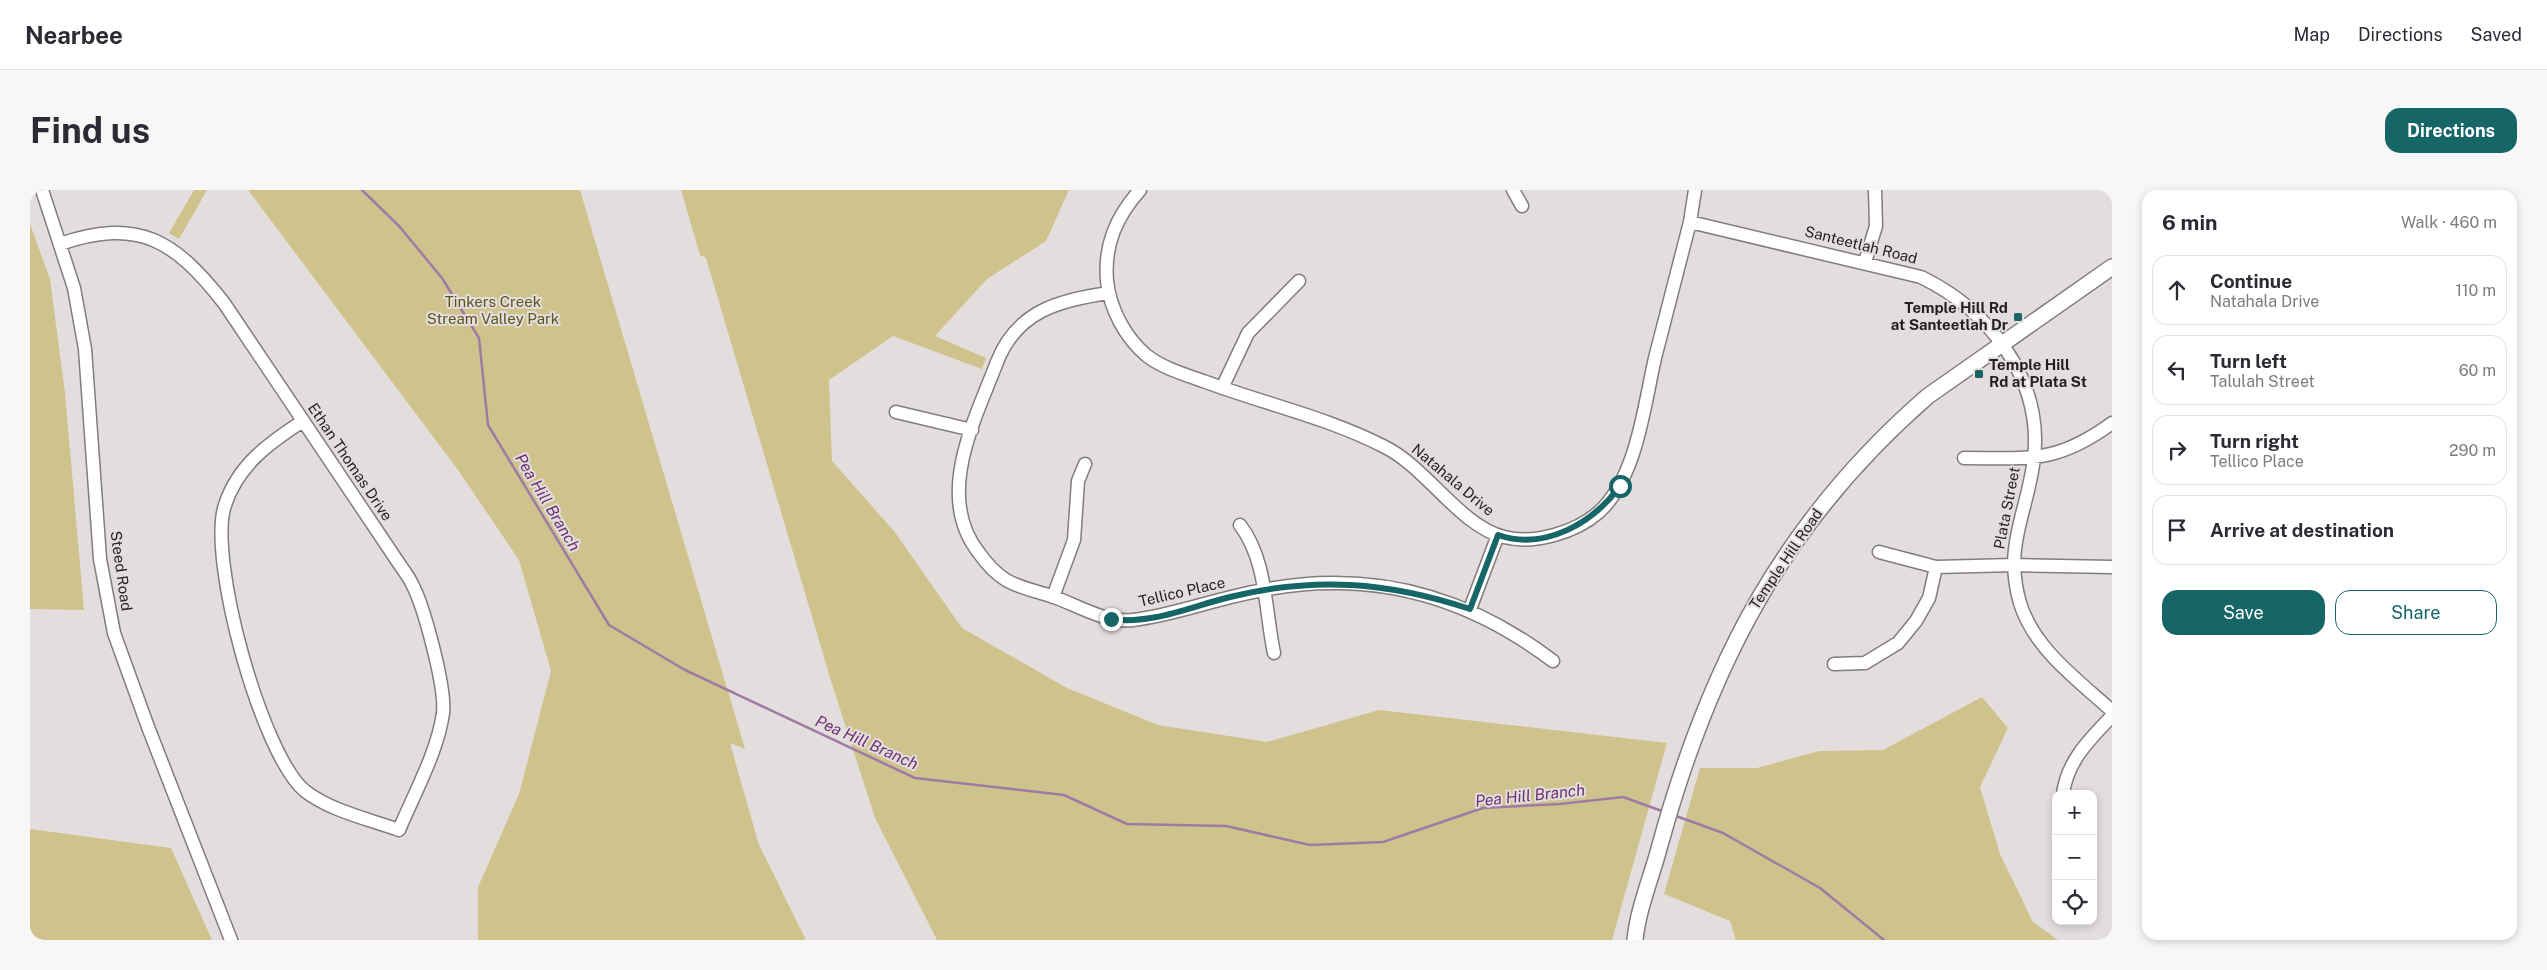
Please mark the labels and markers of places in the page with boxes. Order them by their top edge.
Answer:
place label: Temple Hill Rd at Santeetlah Dr [1891,299,2008,333]
marker: Temple Hill Rd at Santeetlah Dr [2012,311,2024,323]
place label: Temple Hill Rd at Plata St [1989,356,2087,390]
marker: Temple Hill Rd at Plata St [1973,368,1985,380]

